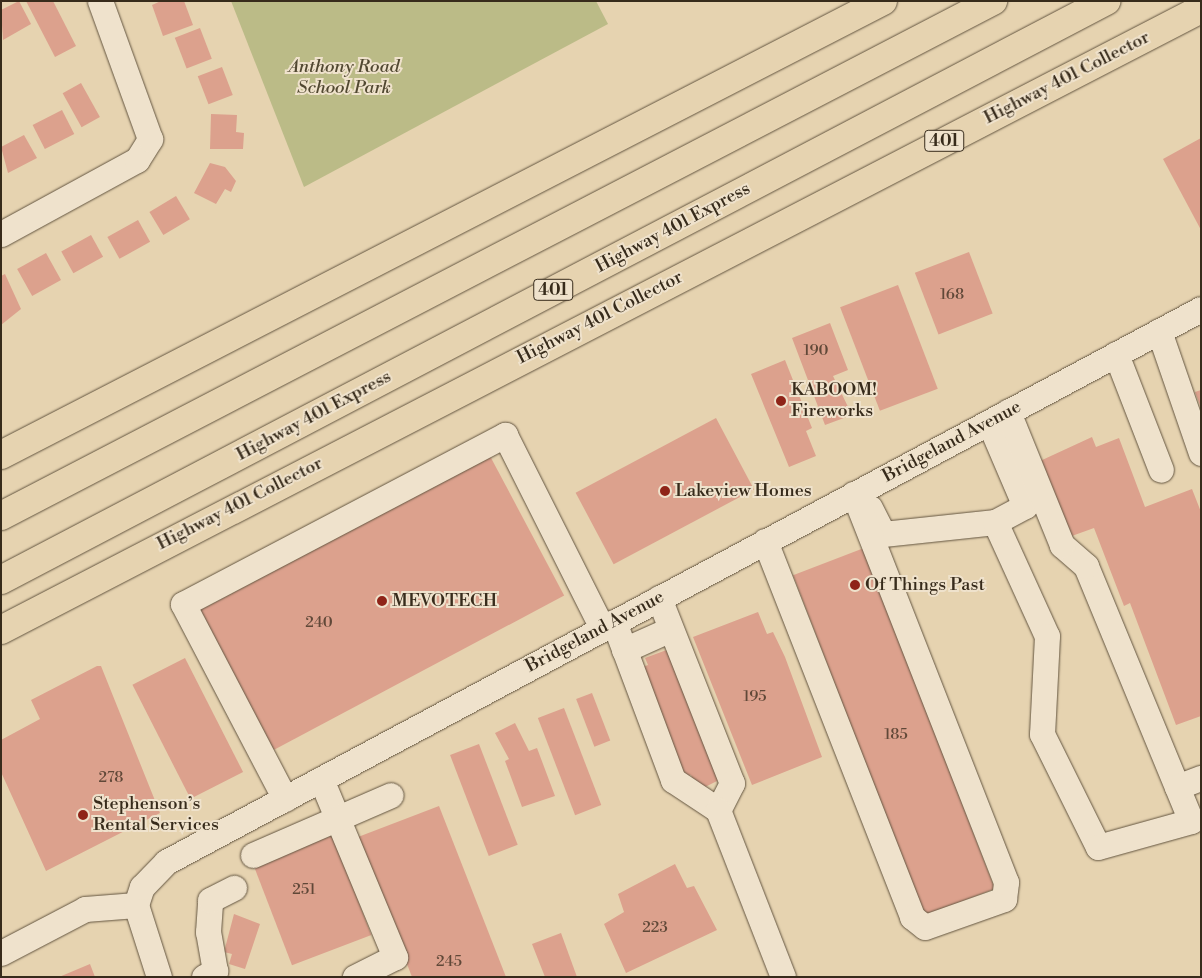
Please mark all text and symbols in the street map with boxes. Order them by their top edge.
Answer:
street label: Highway 401 Collector [981,27,1153,129]
park label: Anthony Road School Park [289,57,399,100]
road number: 401 [924,128,964,154]
street label: Highway 401 Express [592,178,754,278]
street label: Highway 401 Collector [514,267,686,369]
road number: 401 [533,276,573,304]
house number: 168 [940,286,964,304]
house number: 190 [804,342,828,360]
street label: Highway 401 Express [233,366,395,466]
place label: KABOOM! Fireworks [791,380,877,422]
marker: KABOOM! Fireworks [775,395,787,407]
street label: Bridgeland Avenue [879,396,1025,488]
street label: Highway 401 Collector [154,453,326,555]
place label: Lakeview Homes [675,480,812,502]
marker: Lakeview Homes [659,485,671,497]
place label: Of Things Past [865,574,985,596]
marker: Of Things Past [849,579,861,591]
street label: Bridgeland Avenue [522,586,668,678]
place label: MEVOTECH [392,590,497,612]
marker: MEVOTECH [376,595,388,607]
house number: 240 [305,614,333,632]
house number: 195 [743,688,767,706]
house number: 185 [884,726,908,744]
house number: 278 [99,769,123,787]
place label: Stephenson’s Rental Services [93,794,219,836]
marker: Stephenson’s Rental Services [77,809,89,821]
house number: 251 [292,881,316,899]
house number: 223 [642,919,668,937]
house number: 245 [436,953,462,971]

